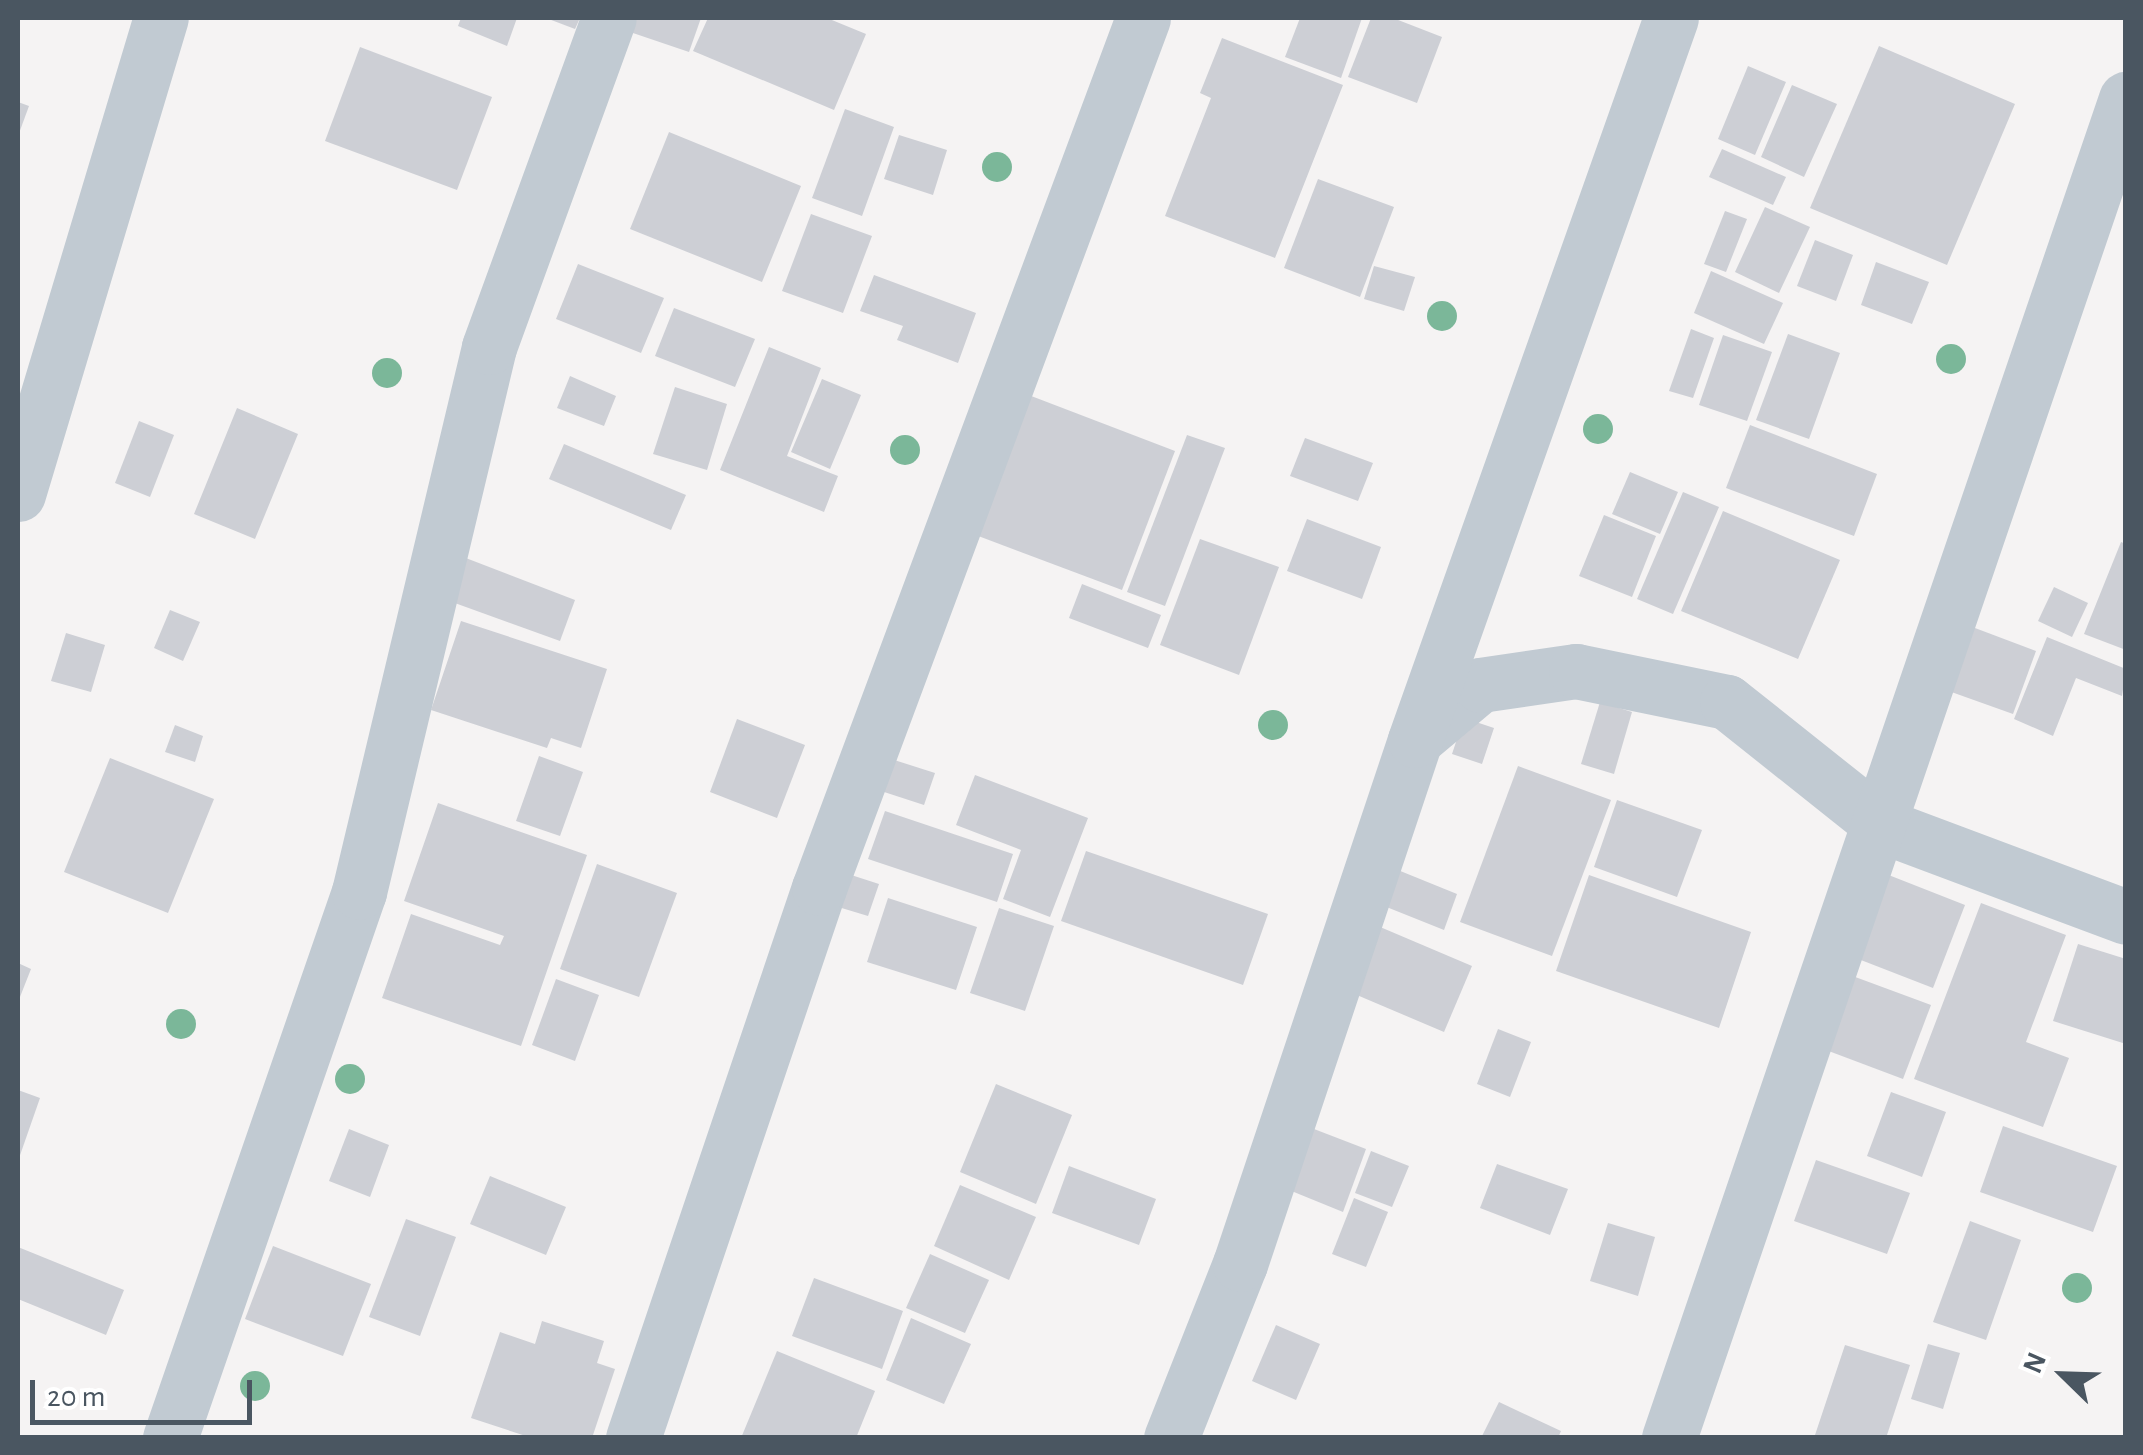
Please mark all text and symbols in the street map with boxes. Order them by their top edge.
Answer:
north arrow [2013,1325,2113,1425]
text: N [2019,1349,2052,1378]
scale bar [35,1360,258,1422]
text: 20 m [47,1382,105,1412]

